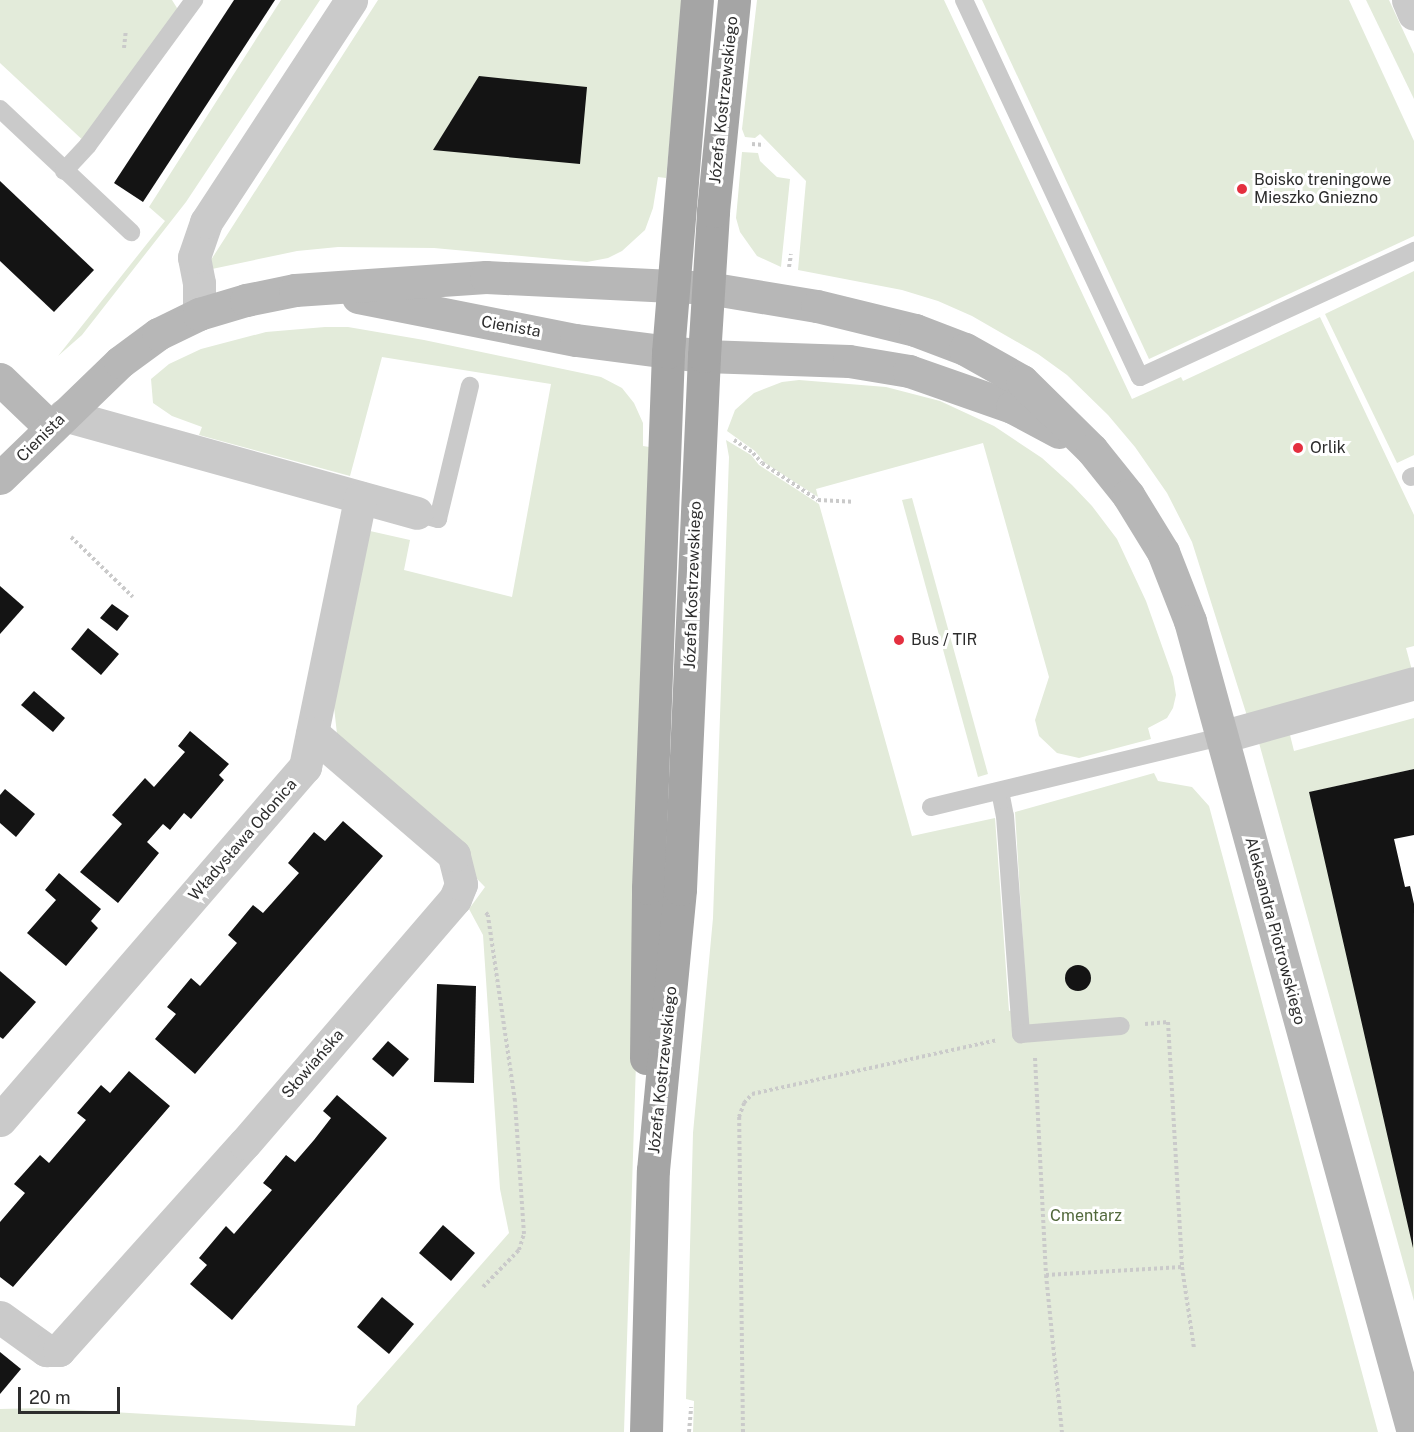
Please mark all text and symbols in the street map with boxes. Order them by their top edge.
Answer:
street label: Józefa Kostrzewskiego [706,15,742,185]
place label: Boisko treningowe Mieszko Gniezno [1254,170,1391,208]
marker: Boisko treningowe Mieszko Gniezno [1235,182,1249,196]
street label: Cienista [480,312,542,342]
street label: Cienista [13,410,69,466]
place label: Orlik [1310,438,1346,458]
marker: Orlik [1291,441,1305,455]
street label: Józefa Kostrzewskiego [680,501,706,669]
place label: Bus / TIR [911,630,977,650]
marker: Bus / TIR [892,633,906,647]
street label: Władysława Odonica [185,775,301,905]
street label: Aleksandra Piotrowskiego [1241,835,1309,1027]
street label: Józefa Kostrzewskiego [645,985,681,1155]
street label: Słowiańska [278,1026,348,1102]
park label: Cmentarz [1050,1206,1122,1226]
scale bar [21,1375,123,1413]
text: 20 m [29,1387,71,1408]

